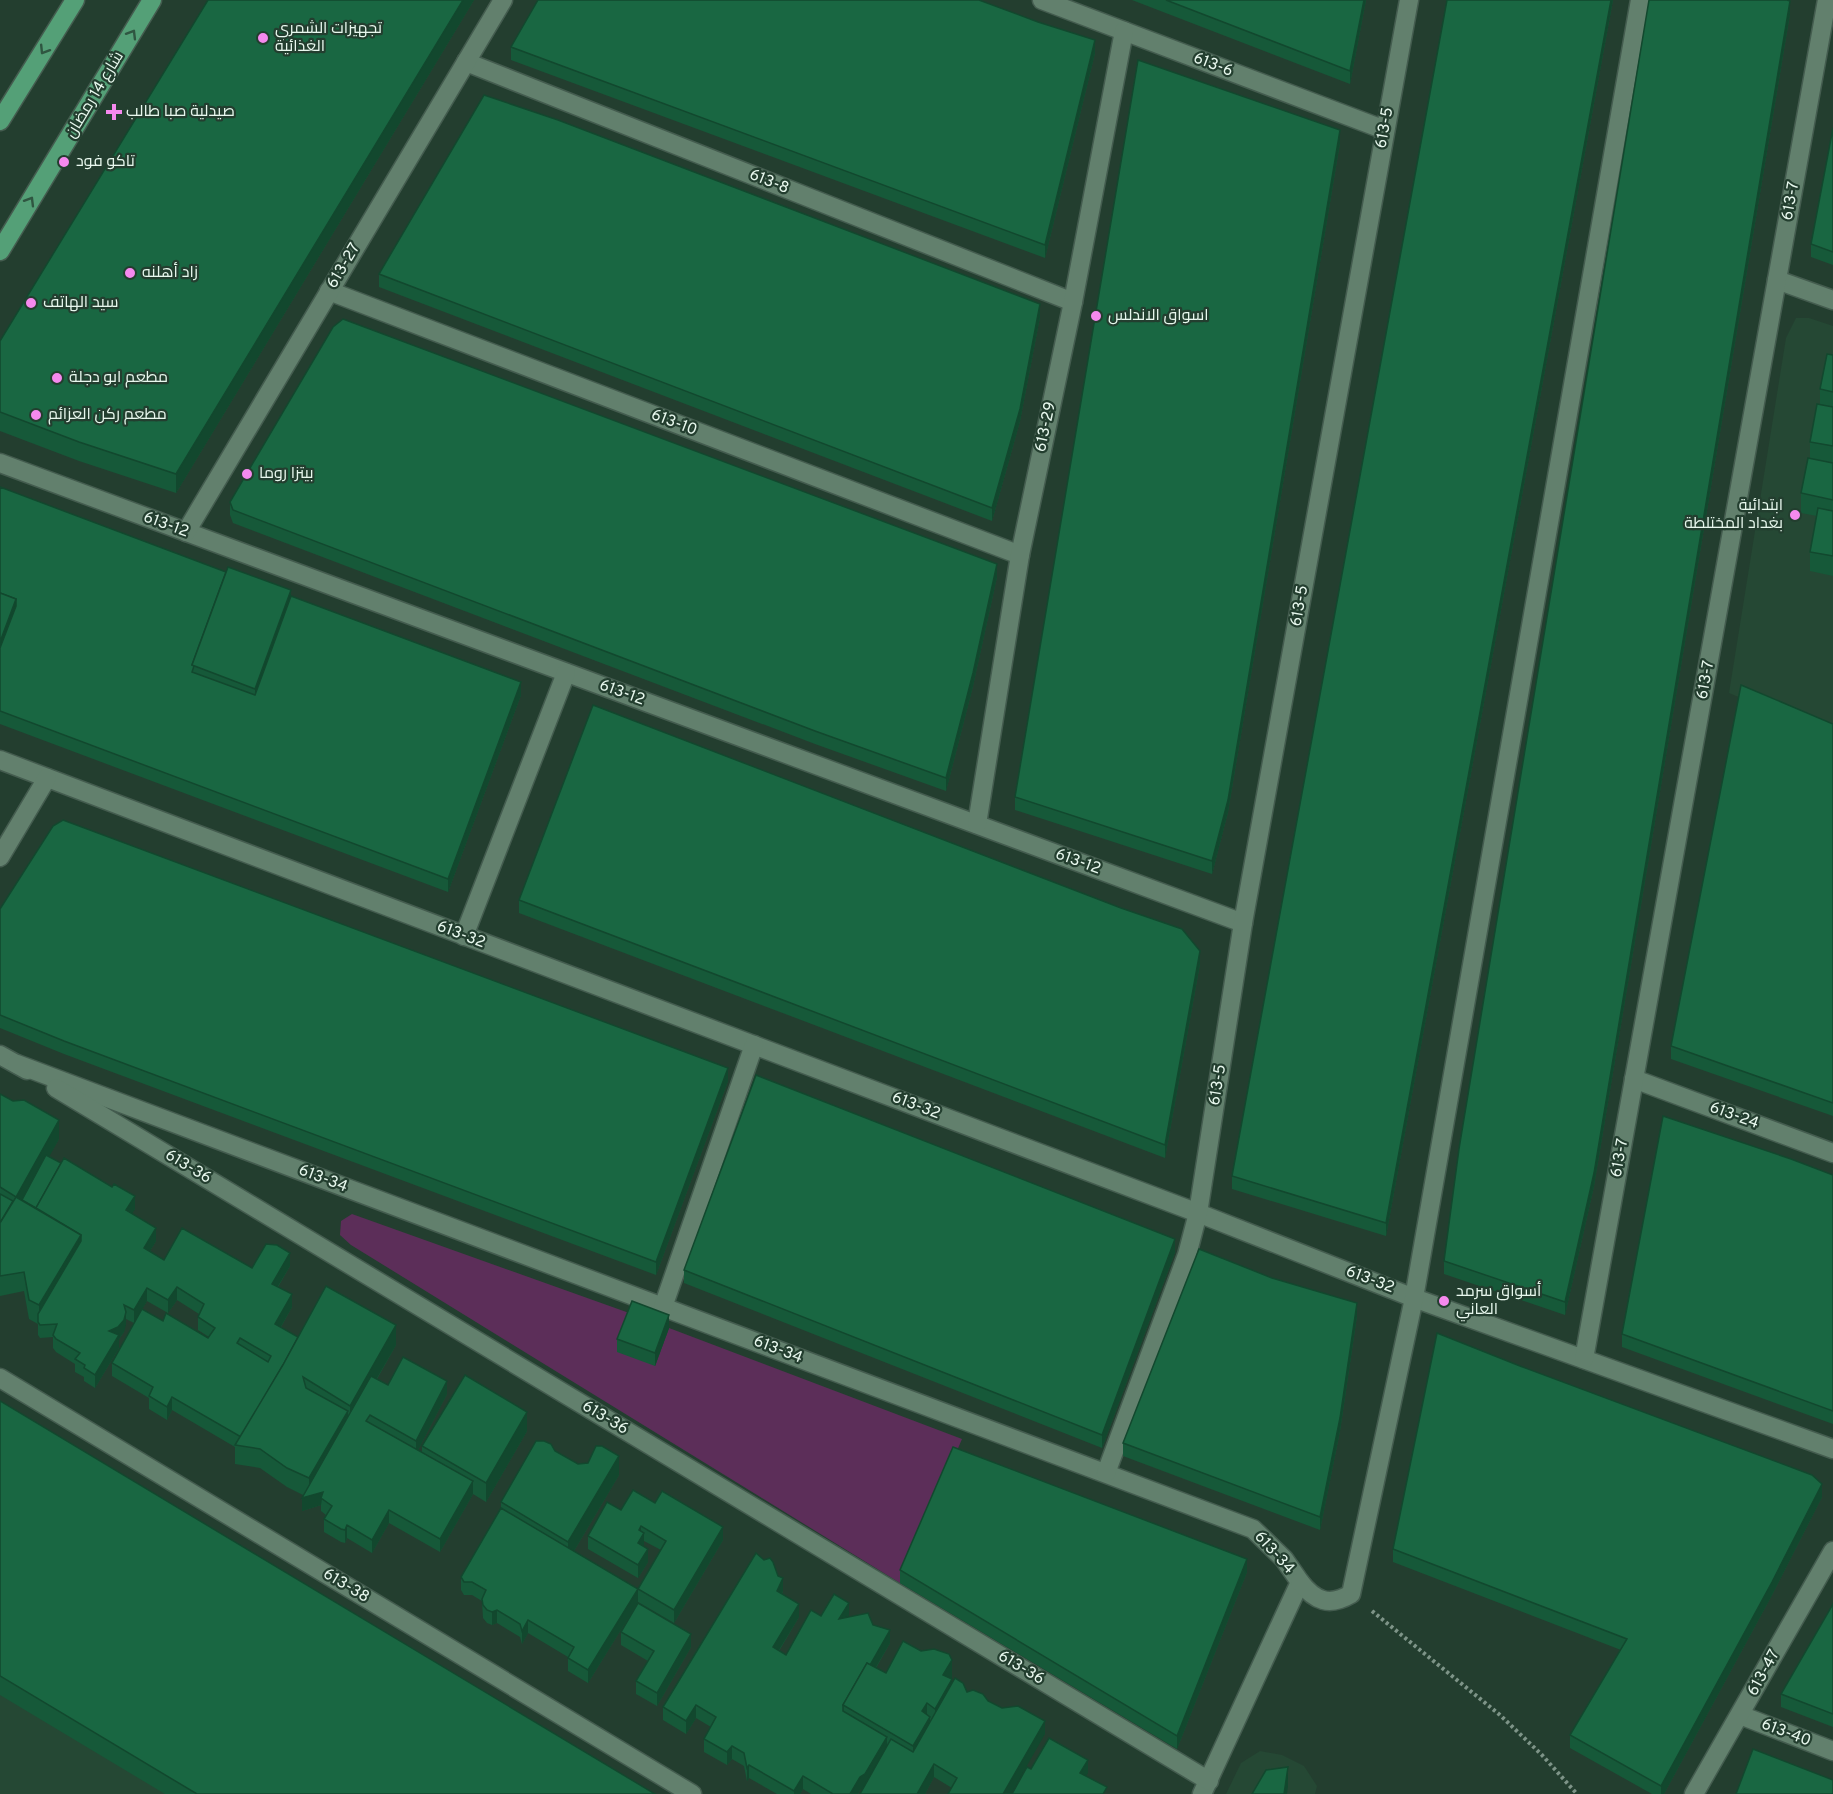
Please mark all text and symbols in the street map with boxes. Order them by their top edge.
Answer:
place label: تجهيزات الشمري الغذائية [275,19,383,57]
one-way arrow [125,30,136,40]
marker: تجهيزات الشمري الغذائية [256,31,270,45]
one-way arrow [39,44,51,54]
street label: شارع 14 رمضان [61,48,129,142]
street label: 613-6 [1190,48,1236,82]
place label: صيدلية صبا طالب [126,102,235,122]
marker: صيدلية صبا طالب [107,105,121,119]
street label: 613-5 [1372,106,1398,150]
place label: تاكو فود [76,152,135,172]
marker: تاكو فود [57,155,71,169]
street label: 613-8 [746,165,792,199]
street label: 613-7 [1778,180,1804,222]
one-way arrow [23,197,35,207]
street label: 613-27 [323,240,365,292]
place label: زاد أهلنه [142,262,198,283]
marker: زاد أهلنه [123,266,137,280]
place label: سيد الهاتف [43,293,118,313]
marker: سيد الهاتف [24,296,38,310]
place label: اسواق الاندلس [1108,306,1208,326]
marker: اسواق الاندلس [1089,309,1103,323]
place label: مطعم ابو دجلة [69,368,168,388]
marker: مطعم ابو دجلة [50,371,64,385]
street label: 613-29 [1031,400,1061,454]
place label: مطعم ركن العزائم [48,405,167,425]
street label: 613-10 [648,405,700,441]
marker: مطعم ركن العزائم [29,408,43,422]
place label: بيتزا روما [259,464,313,484]
marker: بيتزا روما [240,467,254,481]
place label: ابتدائية بغداد المختلطة [1684,496,1783,534]
street label: 613-12 [140,508,192,542]
marker: ابتدائية بغداد المختلطة [1788,508,1802,522]
street label: 613-5 [1287,584,1313,628]
street label: 613-7 [1693,659,1719,701]
street label: 613-12 [596,676,648,710]
street label: 613-12 [1052,845,1104,879]
street label: 613-32 [434,917,488,953]
street label: 613-5 [1205,1063,1231,1107]
street label: 613-32 [889,1088,943,1124]
street label: 613-24 [1707,1098,1761,1134]
street label: 613-7 [1607,1137,1633,1179]
street label: 613-36 [161,1145,215,1189]
street label: 613-34 [296,1161,350,1197]
street label: 613-32 [1343,1262,1397,1298]
place label: أسواق سرمد العاني [1456,1281,1541,1322]
marker: أسواق سرمد العاني [1437,1294,1451,1308]
street label: 613-34 [751,1332,805,1368]
street label: 613-36 [578,1396,632,1440]
street label: 613-34 [1249,1527,1299,1579]
street label: 613-38 [319,1564,373,1608]
street label: 613-36 [994,1646,1048,1690]
street label: 613-47 [1743,1646,1785,1700]
street label: 613-40 [1758,1714,1814,1752]

